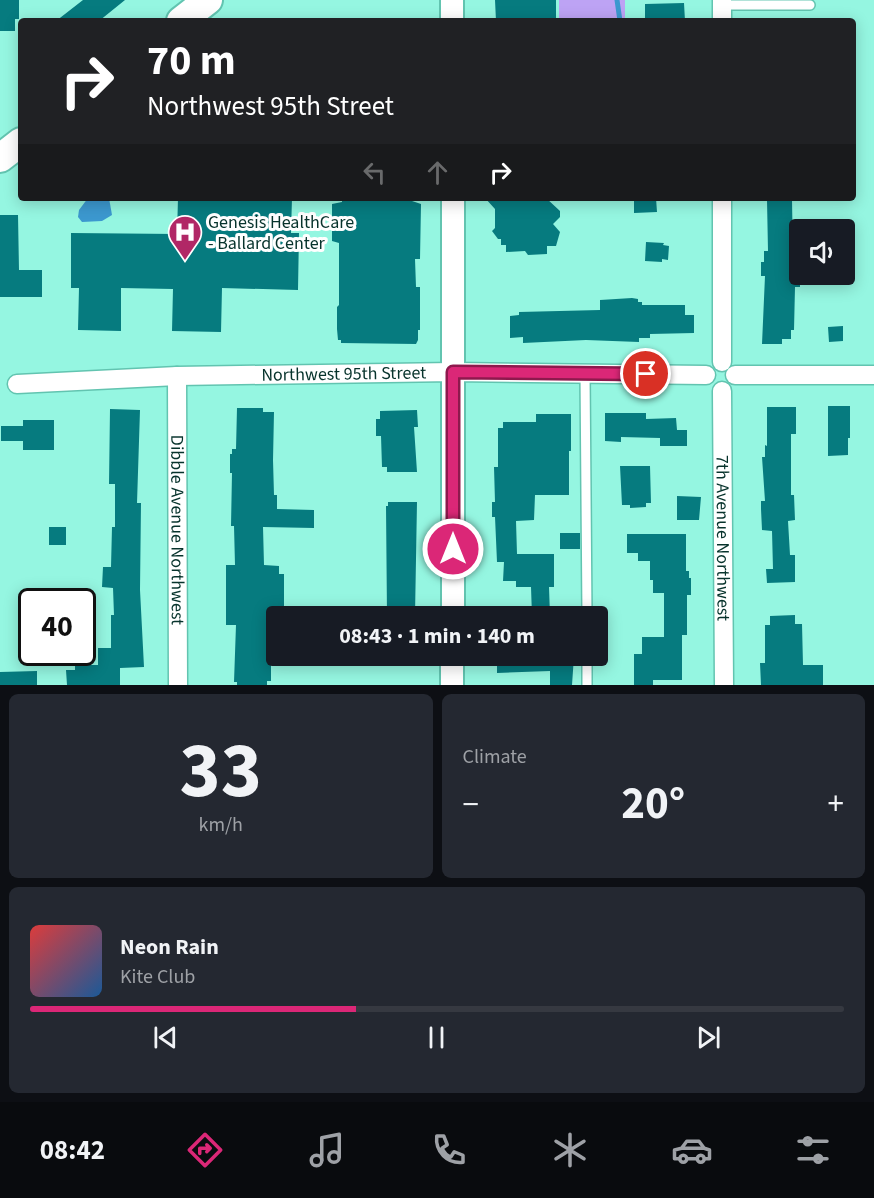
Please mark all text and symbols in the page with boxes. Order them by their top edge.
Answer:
text: 70 m [147,31,236,91]
icon: right [48,42,126,120]
text: Northwest 95th Street [147,87,394,126]
icon: left [358,156,391,189]
icon: ahead [421,156,454,189]
icon: right [484,156,517,189]
place label: Genesis HealthCare - Ballard Center [208,210,354,256]
hospital icon: Genesis HealthCare - Ballard Center [167,214,203,261]
map controls [789,219,855,285]
button: sound [789,219,855,285]
pin [620,348,671,399]
icon: arrive [629,357,662,390]
street label: Northwest 95th Street [261,360,426,388]
street label: Dibble Avenue Northwest [164,435,190,625]
street label: 7th Avenue Northwest [709,455,736,621]
position arrow [421,517,485,581]
speed limit sign: 40 [18,588,96,666]
text: 08:43 · 1 min · 140 m [339,620,535,652]
text: 33 [180,716,262,827]
text: Climate [463,743,527,771]
text: 20° [621,772,685,836]
text: − [463,781,479,828]
text: + [828,781,844,828]
text: km/h [199,811,243,839]
text: Neon Rain [120,931,219,963]
text: Kite Club [120,963,195,991]
icon: previous [149,1021,182,1054]
icon: pause [420,1021,453,1054]
icon: next [692,1021,725,1054]
icon: directions [184,1129,226,1171]
icon: music [306,1129,348,1171]
icon: phone [428,1129,470,1171]
icon: climate [549,1129,591,1171]
icon: car [671,1129,713,1171]
icon: filters [792,1129,834,1171]
text: 08:42 [40,1131,105,1170]

